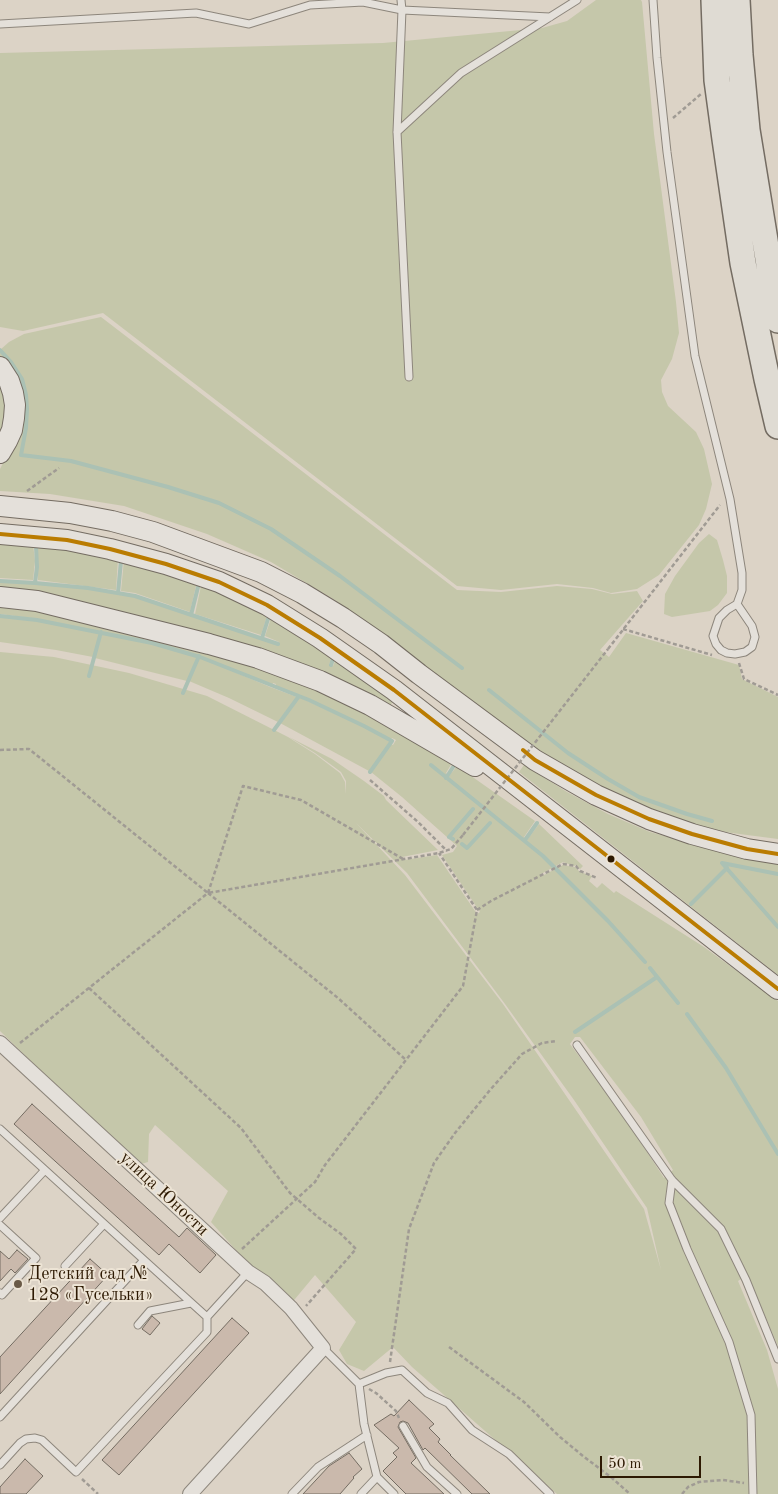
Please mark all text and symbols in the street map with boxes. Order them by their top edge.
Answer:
unlabelled marker [606,854,616,864]
street label: улица Юности [115,1147,213,1241]
place label: Детский сад № 128 «Гусельки» [28,1263,153,1306]
marker: Детский сад № 128 «Гусельки» [12,1278,24,1290]
scale bar [603,1446,704,1478]
text: 50 m [608,1457,642,1472]

